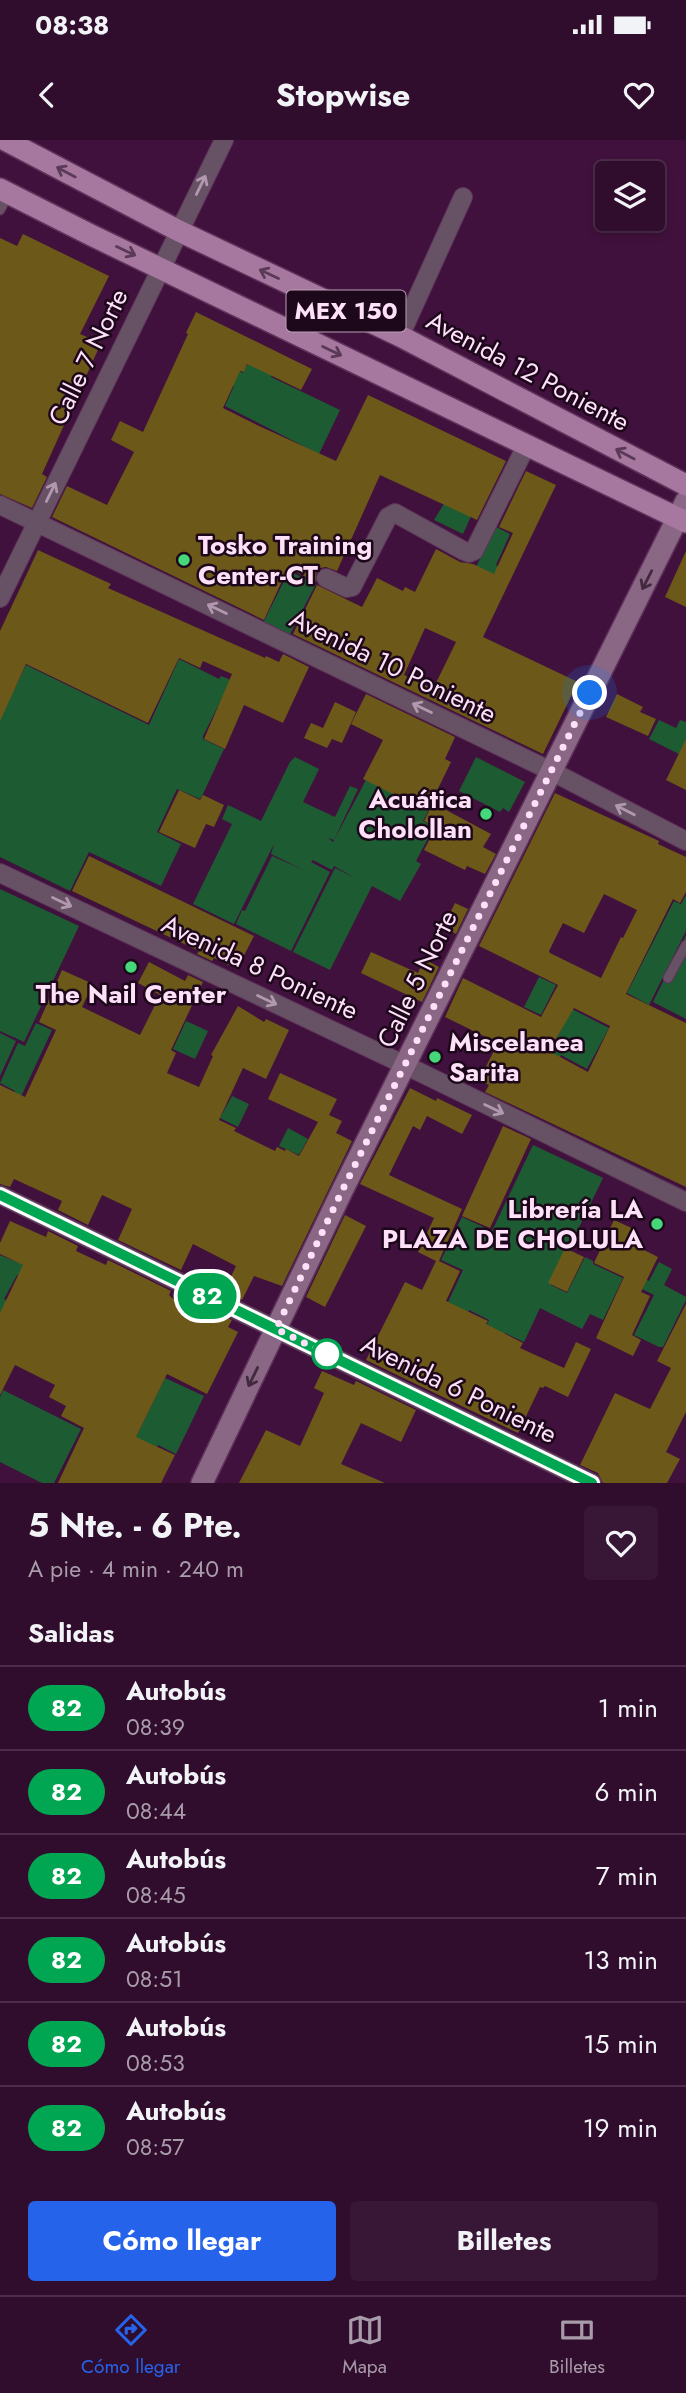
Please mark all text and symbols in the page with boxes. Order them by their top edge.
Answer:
text: 08:38 [35,6,109,44]
text: Stopwise [276,72,410,118]
icon: back [28,76,66,114]
icon: heart [620,76,658,114]
map controls [595,161,665,231]
button: layers [595,161,665,231]
one-way arrow [56,165,77,178]
one-way arrow [195,175,208,196]
one-way arrow [115,245,136,258]
one-way arrow [259,267,280,280]
street label: Calle 7 Norte [39,282,137,432]
road number: MEX 150 [286,290,406,331]
street label: Avenida 12 Poniente [420,301,636,441]
one-way arrow [321,345,342,359]
one-way arrow [616,446,636,460]
one-way arrow [45,482,59,503]
place label: Tosko Training Center-CT [198,526,372,594]
marker: Tosko Training Center-CT [176,552,192,568]
one-way arrow [640,569,654,590]
street label: Avenida 10 Poniente [283,599,503,733]
one-way arrow [207,602,228,616]
your location [572,675,607,710]
one-way arrow [412,701,433,715]
place label: Acuática Cholollan [358,780,472,848]
one-way arrow [616,802,636,816]
marker: Acuática Cholollan [478,806,494,822]
one-way arrow [51,896,72,910]
street label: Calle 5 Norte [367,904,467,1054]
street label: Avenida 8 Poniente [156,905,364,1029]
marker: The Nail Center [123,959,139,975]
place label: The Nail Center [36,975,227,1013]
one-way arrow [256,994,277,1007]
place label: Miscelanea Sarita [449,1023,584,1091]
marker: Miscelanea Sarita [427,1049,443,1065]
one-way arrow [483,1102,504,1116]
place label: Librería LA PLAZA DE CHOLULA [382,1190,644,1258]
marker: Librería LA PLAZA DE CHOLULA [649,1216,665,1232]
line badge: 82 [176,1273,238,1319]
text: 82 [192,1278,222,1313]
street label: Avenida 6 Poniente [355,1325,563,1453]
unlabelled marker [312,1339,342,1369]
one-way arrow [246,1366,260,1387]
text: 5 Nte. - 6 Pte. [28,1502,242,1549]
button: heart [584,1506,658,1580]
text: A pie · 4 min · 240 m [28,1552,244,1586]
text: Salidas [28,1614,114,1652]
text: Autobús [126,1672,226,1710]
text: 1 min [598,1689,658,1727]
text: 82 [51,1690,82,1725]
text: 08:39 [126,1710,185,1744]
text: Autobús [126,1756,226,1794]
text: 6 min [595,1773,658,1811]
text: 82 [51,1774,82,1809]
text: 08:44 [126,1794,186,1828]
text: Autobús [126,1840,226,1878]
text: 7 min [596,1857,658,1895]
text: 82 [51,1858,82,1893]
text: 08:45 [126,1878,186,1912]
text: Autobús [126,1924,226,1962]
text: 13 min [584,1941,658,1979]
text: 82 [51,1942,82,1977]
text: 08:51 [126,1962,183,1996]
text: Autobús [126,2008,226,2046]
text: 15 min [583,2025,658,2063]
text: 82 [51,2026,82,2061]
text: 08:53 [126,2046,185,2080]
text: Autobús [126,2092,226,2130]
text: 19 min [583,2109,658,2147]
text: 82 [51,2110,82,2145]
text: 08:57 [126,2130,184,2164]
button: Cómo llegar [28,2201,336,2281]
button: Billetes [350,2201,658,2281]
tab: Cómo llegar [81,2311,180,2380]
tab: Mapa [342,2311,387,2380]
tab: Billetes [549,2311,605,2380]

